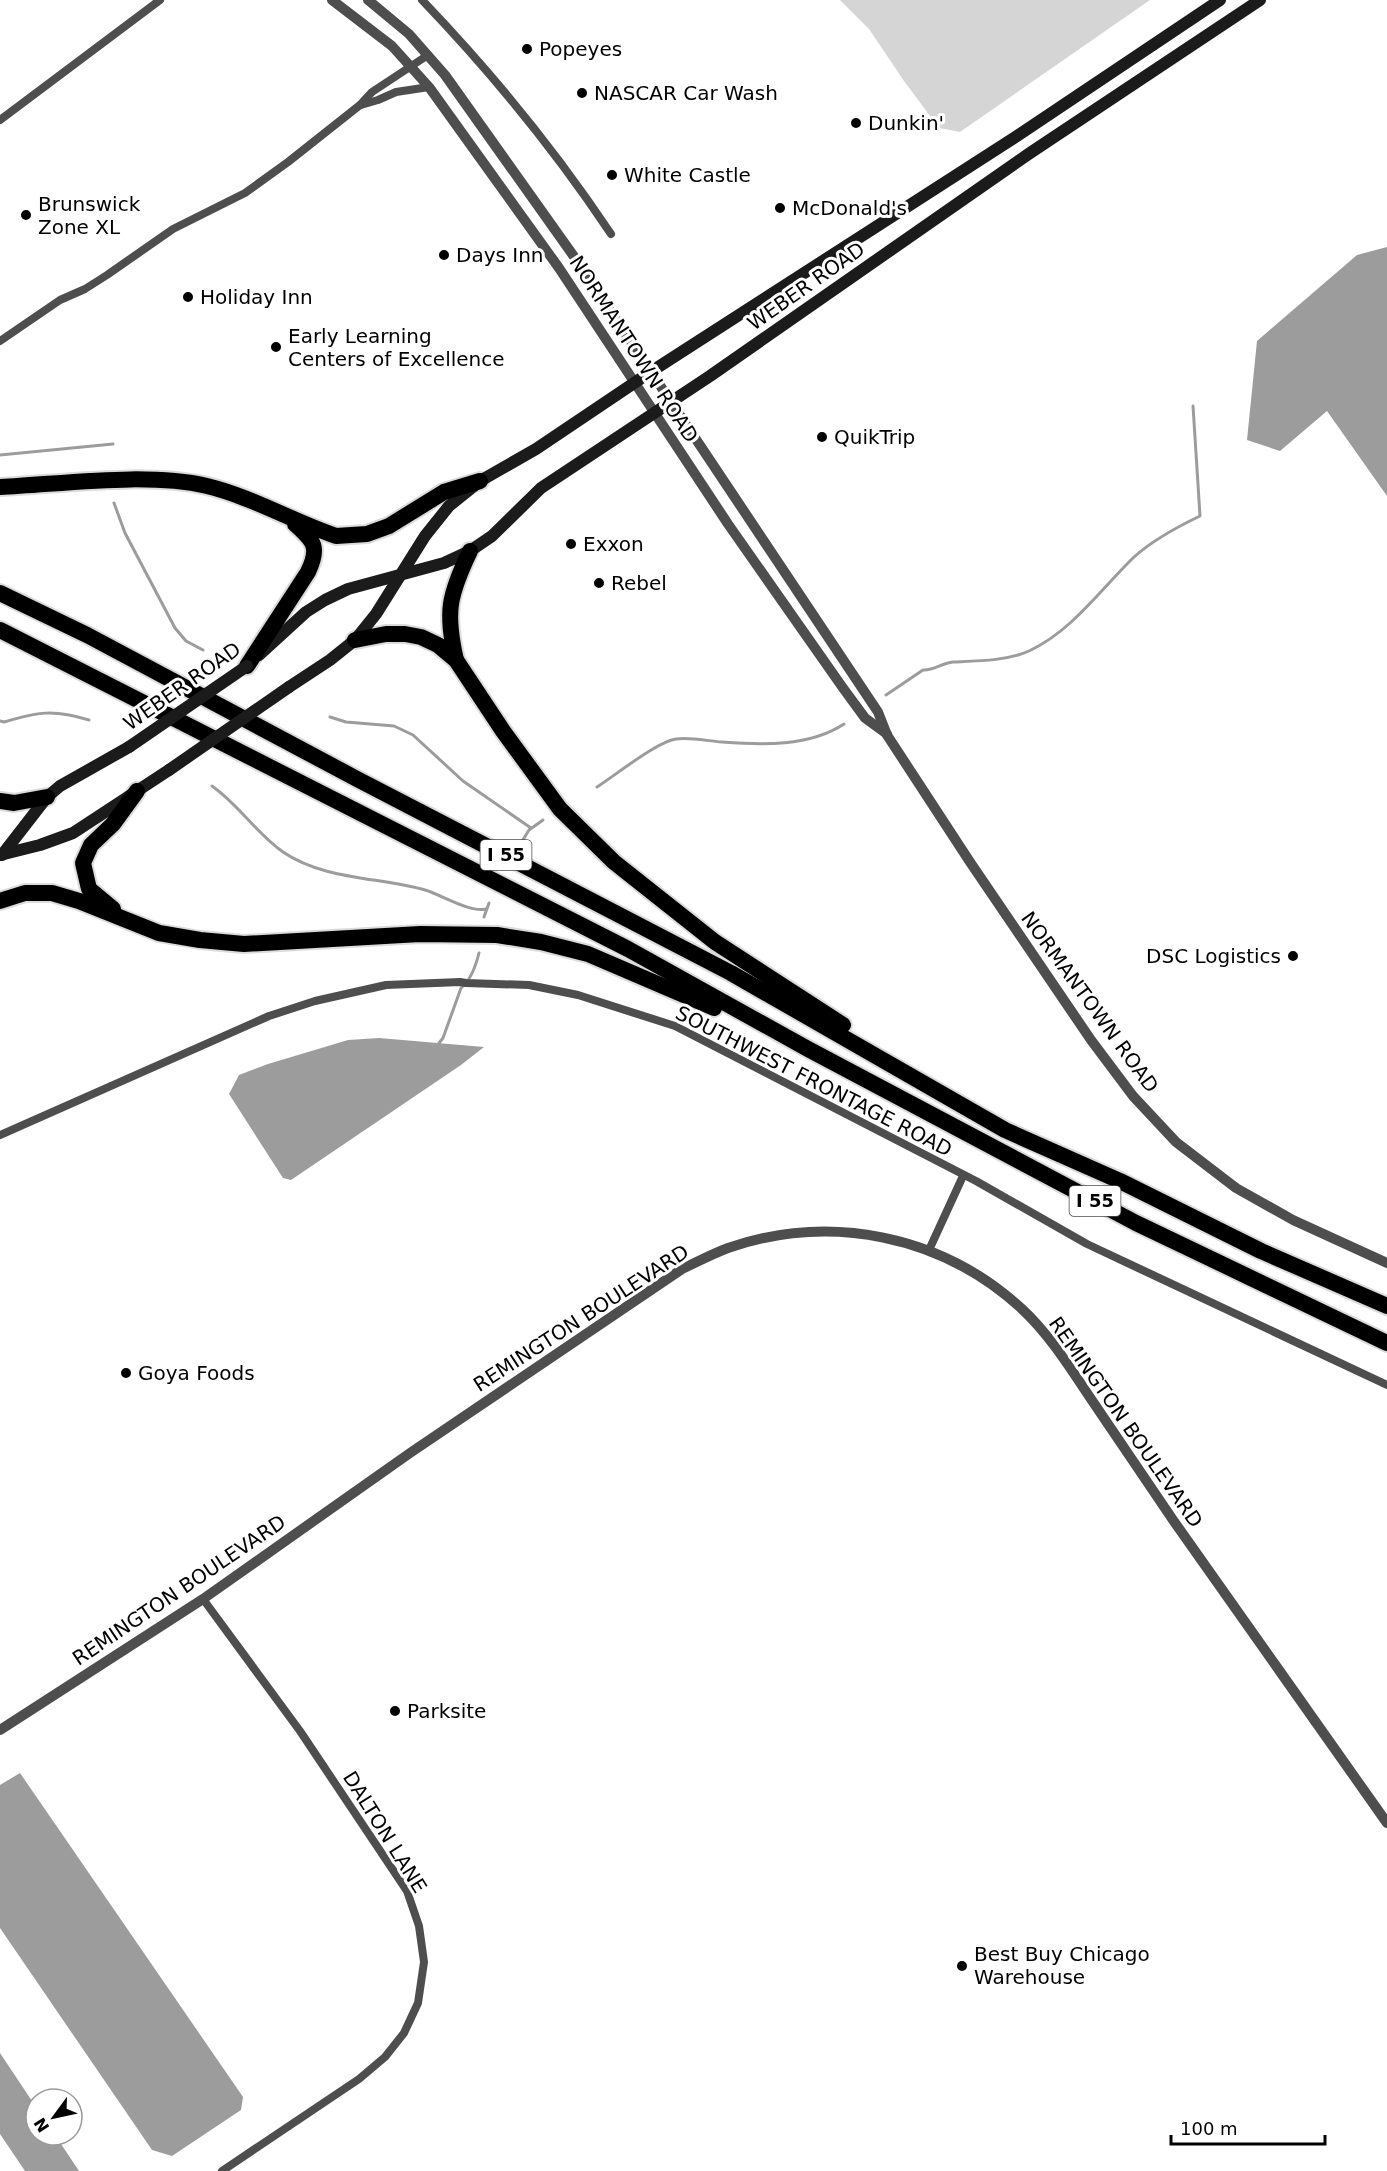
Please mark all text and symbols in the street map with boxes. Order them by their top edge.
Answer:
place label: Popeyes [539,37,622,61]
marker: Popeyes [520,42,534,56]
place label: NASCAR Car Wash [594,81,778,105]
marker: NASCAR Car Wash [575,86,589,100]
place label: Dunkin' [868,111,944,135]
marker: Dunkin' [849,116,863,130]
place label: White Castle [624,163,751,187]
marker: White Castle [605,168,619,182]
place label: Brunswick Zone XL [38,192,141,239]
place label: McDonald's [792,196,907,220]
marker: McDonald's [773,201,787,215]
marker: Brunswick Zone XL [19,208,33,222]
street label: WEBER ROAD [743,237,869,335]
place label: Days Inn [456,243,544,267]
marker: Days Inn [437,248,451,262]
street label: NORMANTOWN ROAD [565,251,703,447]
place label: Holiday Inn [200,285,313,309]
marker: Holiday Inn [181,290,195,304]
place label: Early Learning Centers of Excellence [288,324,505,371]
marker: Early Learning Centers of Excellence [269,340,283,354]
place label: QuikTrip [834,425,915,449]
marker: QuikTrip [815,430,829,444]
place label: Exxon [583,532,644,556]
marker: Exxon [564,537,578,551]
place label: Rebel [611,571,667,595]
marker: Rebel [592,576,606,590]
street label: WEBER ROAD [119,637,245,735]
road number: I 55 [480,840,532,870]
street label: NORMANTOWN ROAD [1016,907,1164,1097]
place label: DSC Logistics [1146,944,1281,968]
marker: DSC Logistics [1286,949,1300,963]
street label: SOUTHWEST FRONTAGE ROAD [672,1001,956,1161]
road number: I 55 [1070,1186,1120,1216]
street label: REMINGTON BOULEVARD [469,1239,693,1397]
street label: REMINGTON BOULEVARD [1044,1312,1208,1532]
place label: Goya Foods [138,1361,255,1385]
marker: Goya Foods [119,1366,133,1380]
street label: REMINGTON BOULEVARD [68,1510,290,1670]
place label: Parksite [407,1699,486,1723]
marker: Parksite [388,1704,402,1718]
street label: DALTON LANE [338,1767,432,1897]
place label: Best Buy Chicago Warehouse [974,1942,1150,1989]
marker: Best Buy Chicago Warehouse [955,1959,969,1973]
north arrow [24,2087,84,2147]
scale bar [1171,2108,1326,2146]
text: N [30,2114,53,2136]
text: 100 m [1180,2118,1238,2139]

